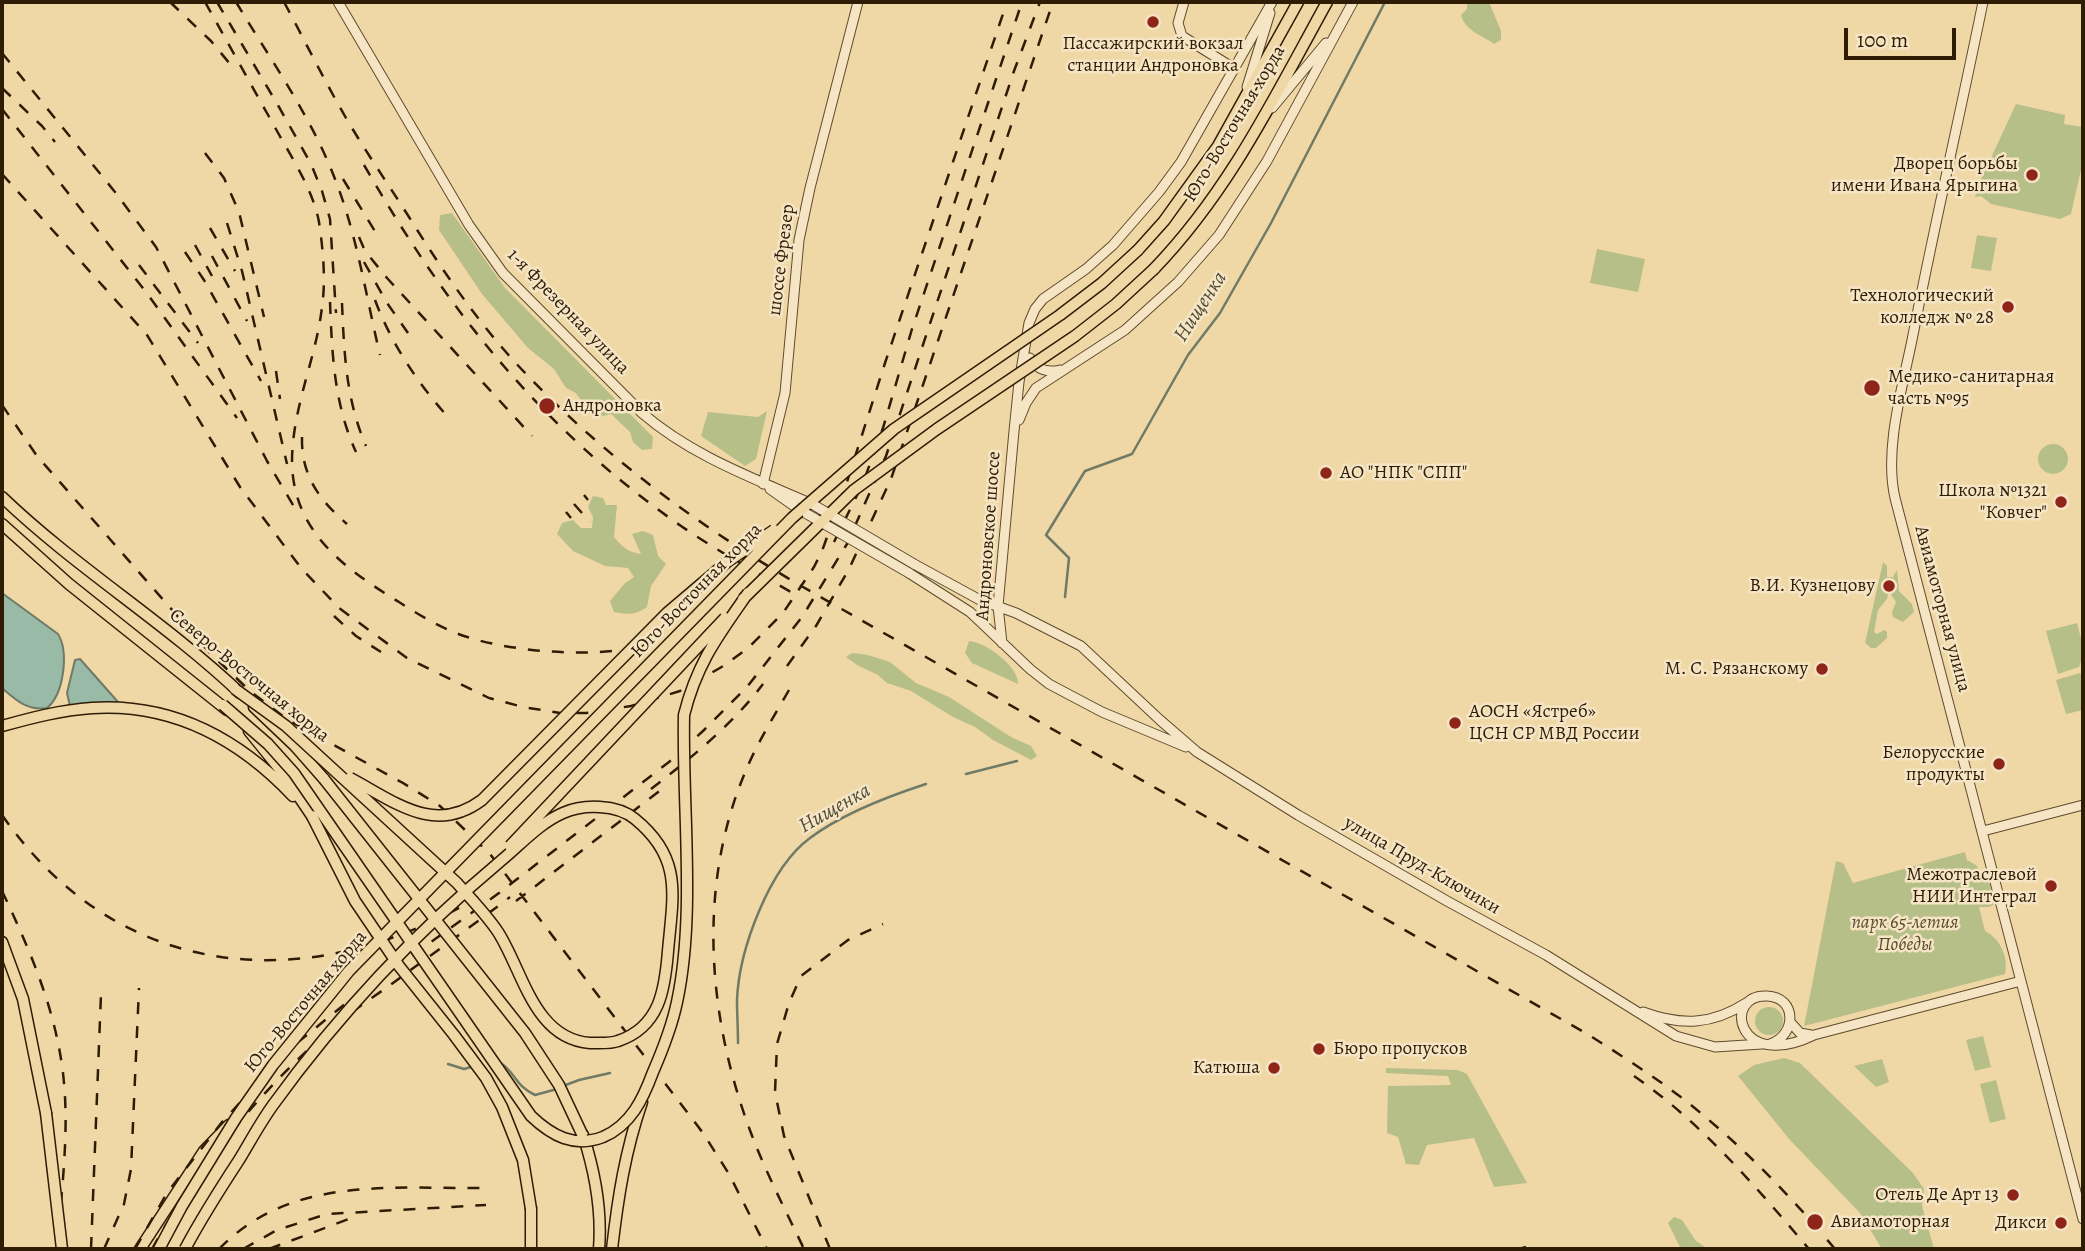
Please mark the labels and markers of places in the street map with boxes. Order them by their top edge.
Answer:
marker: Пассажирский вокзал станции Андроновка [1145,14,1161,30]
place label: Пассажирский вокзал станции Андроновка [1063,33,1243,77]
place label: Дворец борьбы имени Ивана Ярыгина [1831,153,2018,197]
marker: Дворец борьбы имени Ивана Ярыгина [2024,167,2040,183]
place label: Технологический колледж № 28 [1850,285,1994,329]
marker: Технологический колледж № 28 [2000,299,2016,315]
place label: Медико-санитарная часть №95 [1888,366,2054,410]
marker: Медико-санитарная часть №95 [1862,378,1882,398]
place label: Андроновка [563,395,662,417]
marker: Андроновка [537,396,557,416]
place label: АО "НПК "СПП" [1340,462,1467,484]
marker: АО "НПК "СПП" [1318,465,1334,481]
place label: Школа №1321 "Ковчег" [1938,480,2047,524]
marker: Школа №1321 "Ковчег" [2053,494,2069,510]
place label: В.И. Кузнецову [1749,575,1875,597]
marker: В.И. Кузнецову [1881,578,1897,594]
place label: М. С. Рязанскому [1665,658,1808,680]
marker: М. С. Рязанскому [1814,661,1830,677]
place label: АОСН «Ястреб» ЦСН СР МВД России [1469,701,1640,745]
marker: АОСН «Ястреб» ЦСН СР МВД России [1447,715,1463,731]
place label: Белорусские продукты [1882,742,1985,786]
marker: Белорусские продукты [1991,756,2007,772]
place label: Межотраслевой НИИ Интеграл [1906,864,2037,908]
marker: Межотраслевой НИИ Интеграл [2043,878,2059,894]
place label: Бюро пропусков [1333,1038,1467,1060]
marker: Бюро пропусков [1311,1041,1327,1057]
place label: Катюша [1193,1057,1260,1079]
marker: Катюша [1266,1060,1282,1076]
place label: Отель Де Арт 13 [1875,1184,1999,1206]
marker: Отель Де Арт 13 [2005,1187,2021,1203]
place label: Авиамоторная [1831,1211,1950,1233]
marker: Авиамоторная [1805,1212,1825,1232]
place label: Дикси [1995,1212,2047,1234]
marker: Дикси [2053,1215,2069,1231]

